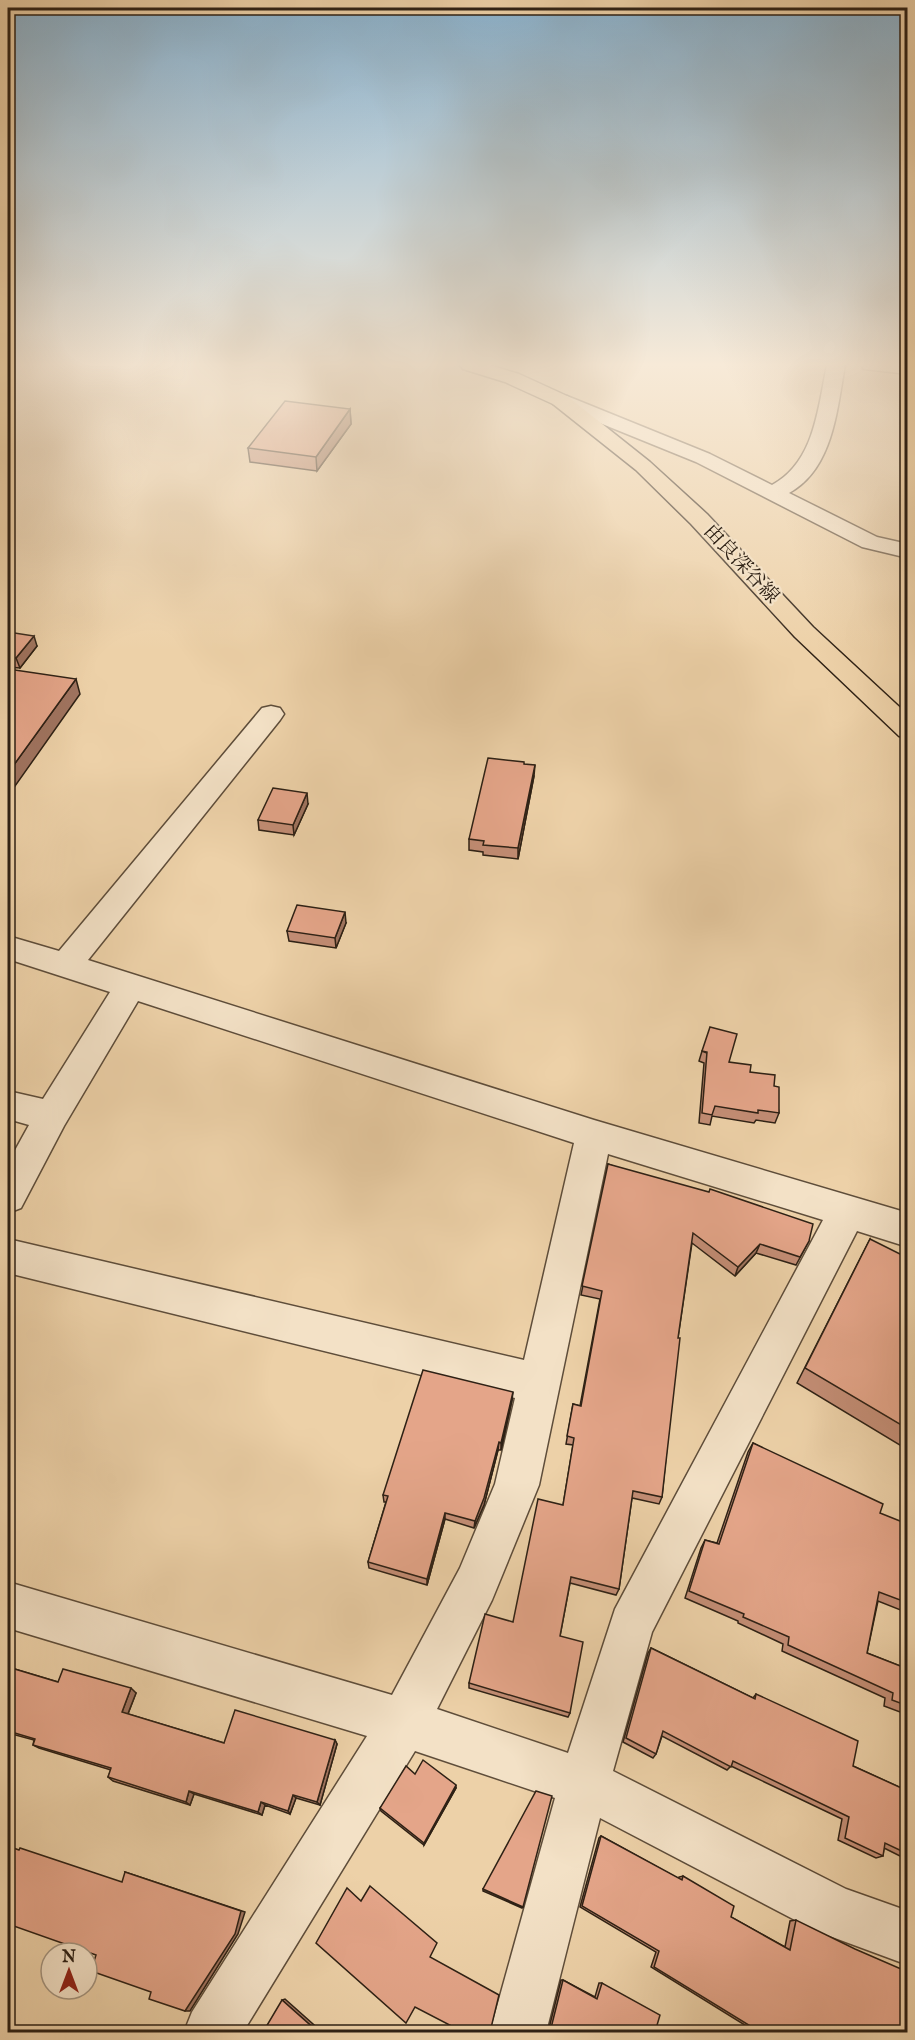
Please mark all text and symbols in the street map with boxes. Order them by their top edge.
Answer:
street label: 由良深谷線 [698,519,784,609]
north arrow [39,1941,99,2001]
text: N [61,1948,76,1968]

